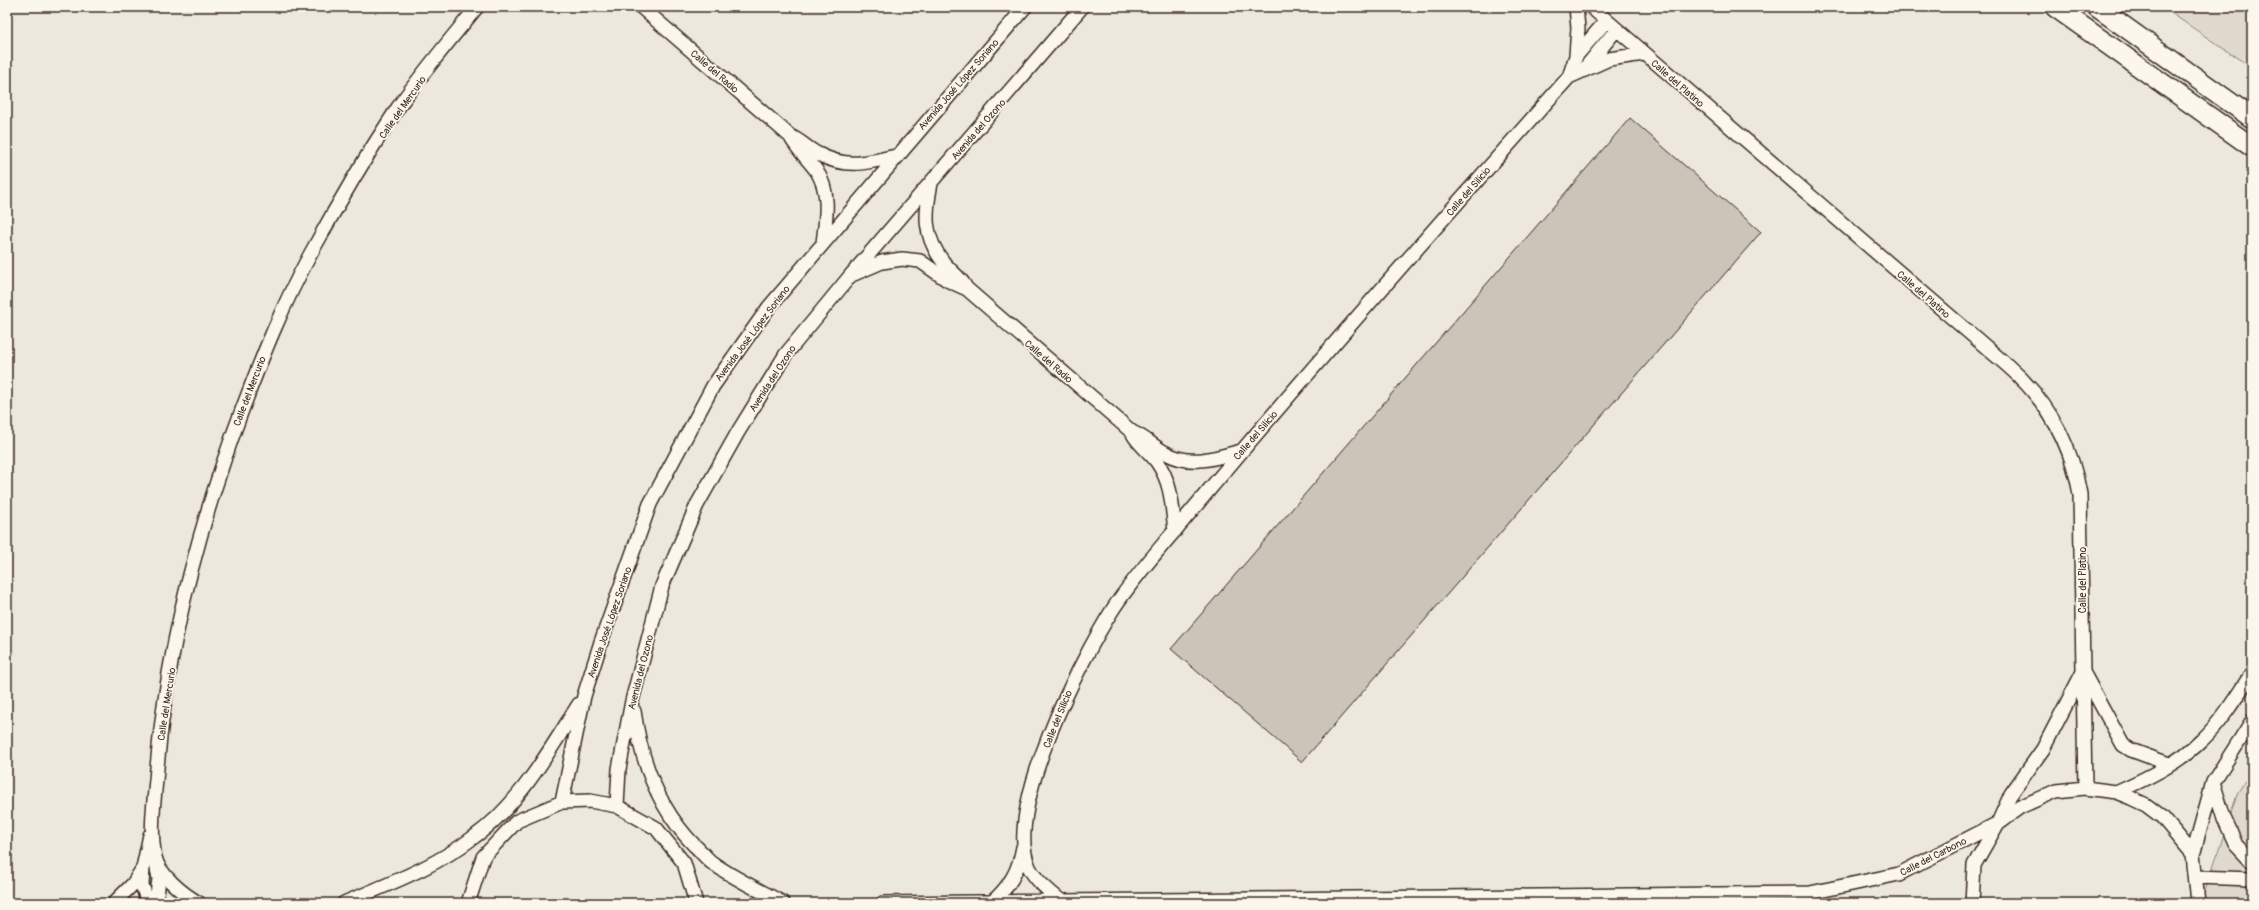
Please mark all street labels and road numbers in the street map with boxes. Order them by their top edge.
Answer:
street label: Avenida José López Soriano [916,36,1002,133]
street label: Calle del Radio [688,48,741,96]
street label: Calle del Platino [1648,57,1707,110]
street label: Calle del Mercurio [377,73,429,141]
street label: Avenida del Ozono [949,96,1009,163]
street label: Calle del Silicio [1444,164,1494,219]
street label: Calle del Platino [1894,268,1953,321]
street label: Avenida José López Soriano [713,283,793,384]
street label: Calle del Radio [1022,338,1075,386]
street label: Avenida del Ozono [747,343,799,414]
street label: Calle del Mercurio [231,354,269,428]
street label: Calle del Silicio [1231,408,1281,463]
street label: Calle del Platino [2077,546,2089,613]
street label: Avenida José López Soriano [585,565,635,679]
street label: Avenida del Ozono [626,633,656,711]
street label: Calle del Mercurio [155,666,179,741]
street label: Calle del Silicio [1041,688,1075,750]
street label: Calle del Carbono [1898,835,1969,879]

